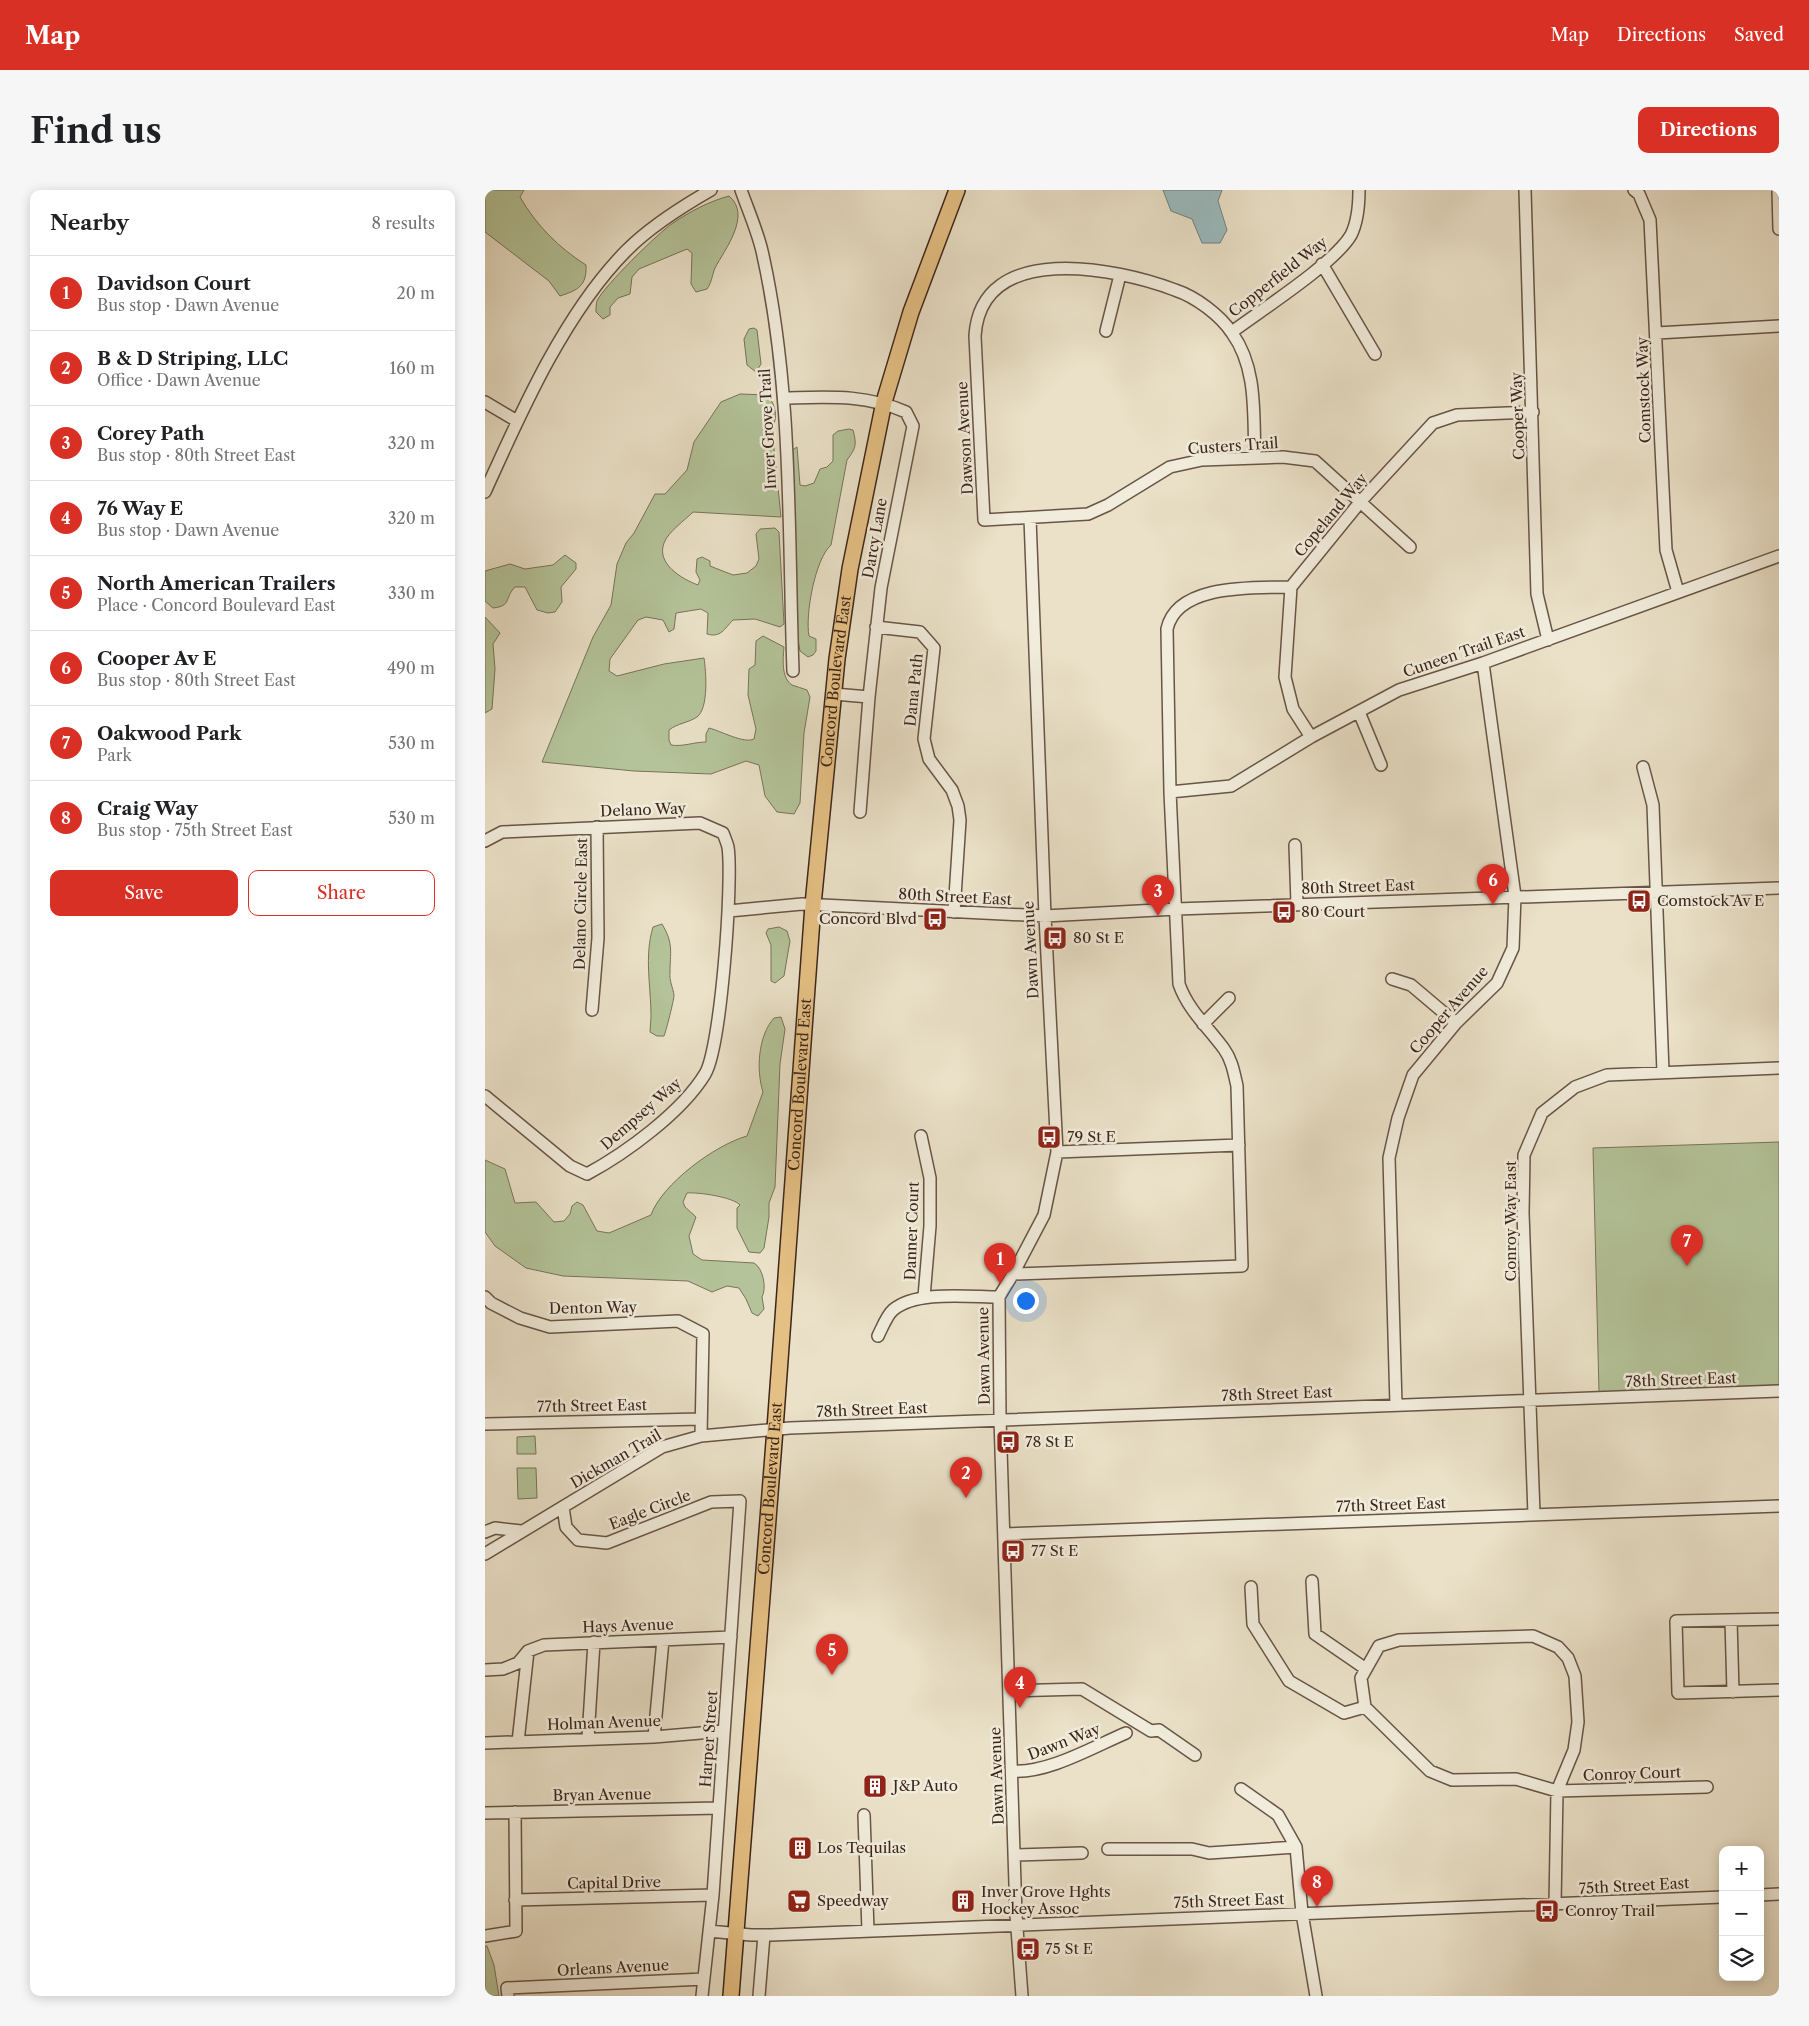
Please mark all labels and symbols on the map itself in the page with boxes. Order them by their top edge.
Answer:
street label: Copperfield Way [1225,232,1331,321]
street label: Comstock Way [1632,336,1655,443]
street label: Inver Grove Trail [755,368,780,490]
street label: Cooper Way [1506,371,1529,460]
street label: Dawson Avenue [952,381,977,495]
street label: Custers Trail [1187,433,1280,458]
street label: Copeland Way [1290,468,1372,561]
street label: Darcy Lane [858,496,891,580]
street label: Concord Boulevard East [816,593,855,768]
street label: Cuneen Trail East [1400,622,1528,681]
street label: Dana Path [900,652,927,727]
street label: Delano Way [600,798,687,820]
street label: Delano Circle East [570,837,591,970]
pin: 6 [1477,864,1509,905]
pin: 3 [1142,875,1174,916]
street label: 80th Street East [1301,875,1416,898]
street label: 80th Street East [898,884,1013,909]
bus stop icon: Comstock Av E [1626,888,1652,914]
place label: Comstock Av E [1657,891,1764,910]
bus stop icon: 80 Court [1271,899,1297,925]
street label: Dawn Avenue [1018,901,1043,1000]
place label: 80 Court [1301,902,1366,921]
bus stop icon: Concord Blvd [922,906,948,932]
place label: Concord Blvd [819,909,917,928]
bus stop icon: 80 St E [1042,925,1068,951]
place label: 80 St E [1073,928,1124,947]
street label: Cooper Avenue [1405,962,1492,1058]
street label: Concord Boulevard East [784,997,815,1172]
street label: Dempsey Way [596,1073,685,1154]
bus stop icon: 79 St E [1036,1124,1062,1150]
place label: 79 St E [1067,1127,1116,1146]
street label: Conroy Way East [1501,1160,1520,1281]
street label: Danner Court [900,1181,923,1281]
pin: 7 [1671,1225,1703,1266]
pin: 1 [984,1243,1016,1284]
your location [1013,1288,1039,1314]
street label: Denton Way [549,1297,638,1318]
street label: Dawn Avenue [973,1307,994,1405]
street label: 78th Street East [1625,1368,1738,1391]
street label: 78th Street East [1221,1382,1334,1405]
street label: 77th Street East [537,1395,648,1416]
street label: 78th Street East [816,1398,929,1421]
street label: Concord Boulevard East [754,1401,786,1575]
street label: Dickman Trail [567,1425,665,1492]
bus stop icon: 78 St E [995,1429,1021,1455]
place label: 78 St E [1025,1432,1074,1451]
pin: 2 [950,1457,982,1498]
street label: Eagle Circle [606,1485,693,1534]
street label: 77th Street East [1336,1493,1447,1516]
bus stop icon: 77 St E [1000,1538,1026,1564]
place label: 77 St E [1031,1541,1078,1560]
street label: Hays Avenue [582,1614,674,1637]
pin: 5 [816,1634,848,1675]
pin: 4 [1004,1667,1036,1708]
street label: Harper Street [696,1689,721,1788]
street label: Holman Avenue [547,1711,661,1734]
street label: Dawn Way [1025,1719,1103,1764]
street label: Dawn Avenue [985,1727,1008,1825]
street label: Conroy Court [1582,1762,1682,1785]
building icon: J&P Auto [862,1773,888,1799]
place label: J&P Auto [891,1776,958,1795]
street label: Bryan Avenue [552,1784,652,1805]
building icon: Los Tequilas [787,1835,813,1861]
place label: Los Tequilas [817,1838,906,1857]
pin: 8 [1301,1866,1333,1907]
street label: Capital Drive [567,1872,661,1893]
street label: 75th Street East [1578,1873,1690,1898]
place label: Inver Grove Hghts Hockey Assoc [981,1882,1111,1918]
supermarket icon: Speedway [786,1888,812,1914]
building icon: Inver Grove Hghts Hockey Assoc [950,1888,976,1914]
street label: 75th Street East [1173,1889,1285,1912]
place label: Speedway [817,1891,889,1910]
bus stop icon: Conroy Trail [1534,1898,1560,1924]
place label: Conroy Trail [1565,1901,1656,1920]
bus stop icon: 75 St E [1015,1936,1041,1962]
place label: 75 St E [1045,1939,1093,1958]
street label: Orleans Avenue [556,1955,669,1980]

